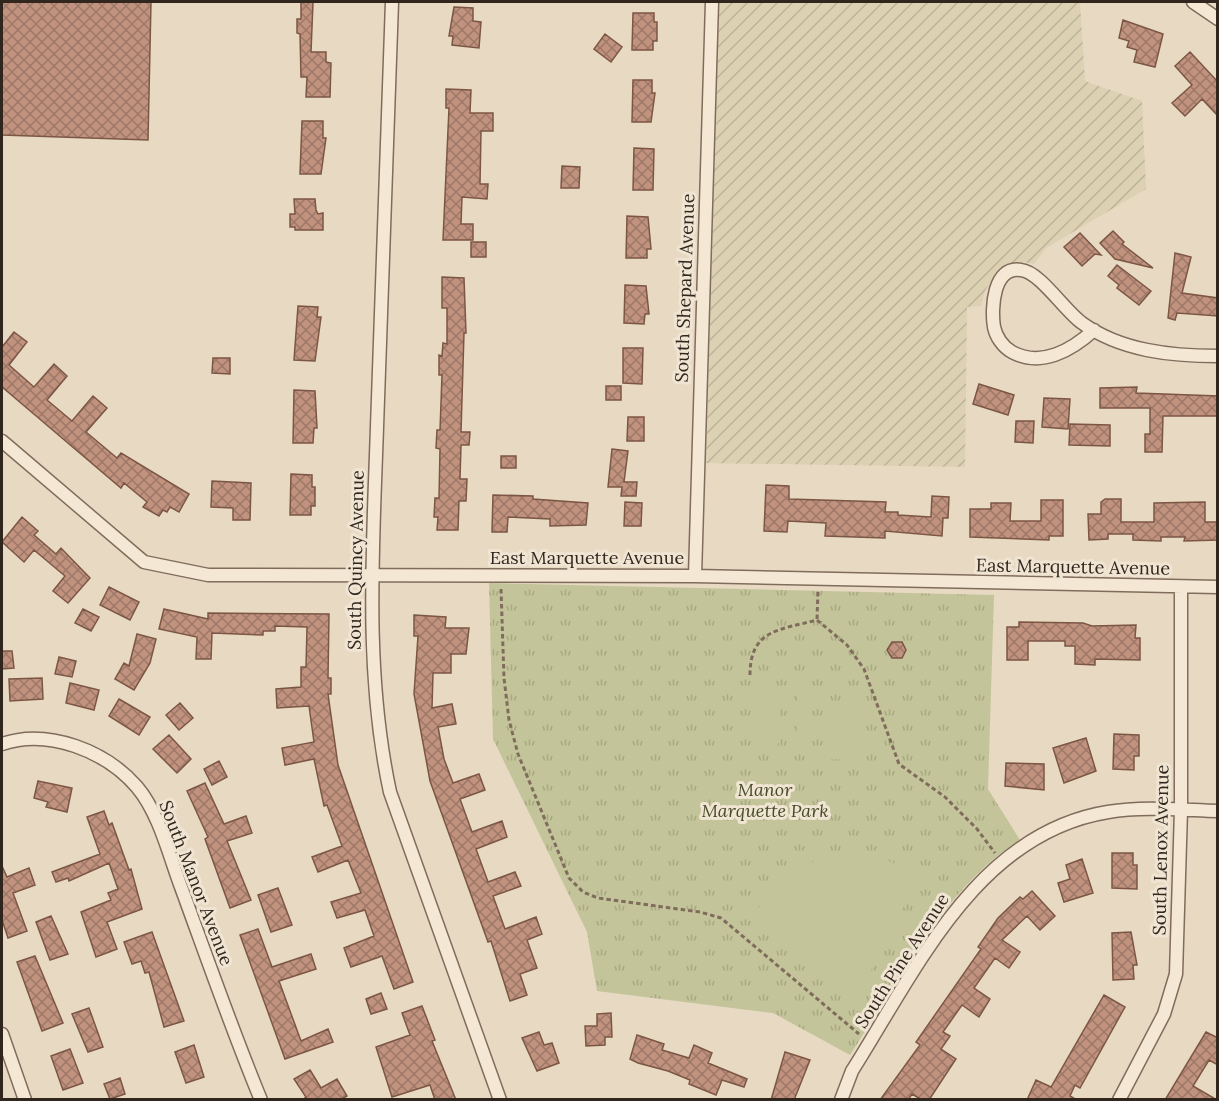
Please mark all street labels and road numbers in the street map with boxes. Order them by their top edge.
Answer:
street label: South Shepard Avenue [670,193,699,383]
street label: South Quincy Avenue [342,470,369,650]
street label: East Marquette Avenue [490,546,684,569]
street label: East Marquette Avenue [976,553,1171,580]
street label: South Lenox Avenue [1148,764,1173,936]
street label: South Manor Avenue [154,797,239,969]
street label: South Pine Avenue [849,889,954,1033]

